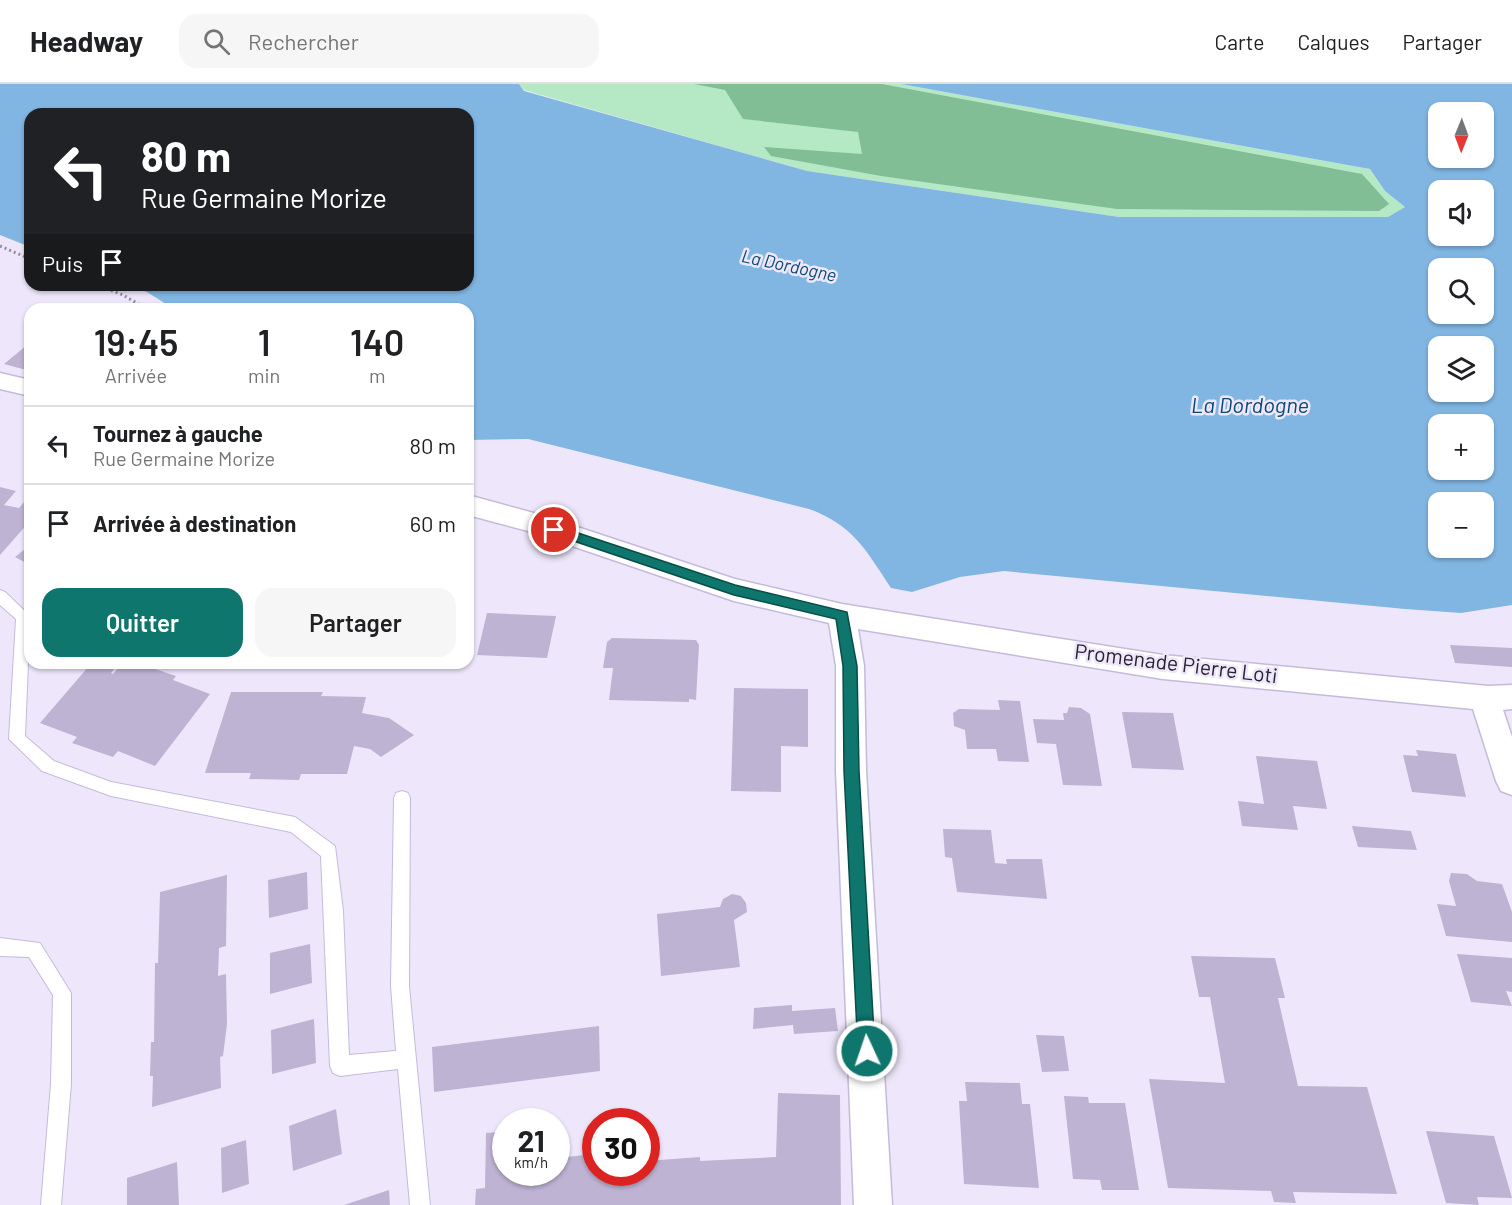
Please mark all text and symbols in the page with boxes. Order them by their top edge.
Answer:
search box [179,14,599,68]
text: Headway [30,24,143,58]
icon: search [200,25,233,58]
text: Rechercher [248,28,359,54]
text: Carte [1215,29,1264,54]
text: Calques [1297,29,1370,54]
text: Partager [1403,29,1482,54]
north arrow [1428,102,1494,168]
map controls [1428,102,1494,558]
text: 80 m [141,130,231,180]
icon: left [42,132,120,210]
button: sound [1428,180,1494,246]
text: Rue Germaine Morize [141,181,387,213]
water label: La Dordogne [740,244,839,286]
icon: arrive [95,246,128,279]
text: Puis [42,250,83,276]
button: search [1428,258,1494,324]
text: 19:45 [94,320,178,363]
text: 1 [258,320,271,363]
text: 140 [350,320,404,363]
button: layers [1428,336,1494,402]
text: Arrivée [105,363,167,387]
text: min [248,363,280,387]
text: m [369,363,385,387]
water label: La Dordogne [1191,391,1309,417]
button: + [1428,414,1494,480]
text: Tournez à gauche [93,420,263,446]
icon: left [42,429,75,462]
text: 80 m [410,432,456,458]
text: Rue Germaine Morize [93,446,275,470]
button: − [1428,492,1494,558]
pin [528,504,579,555]
icon: arrive [42,507,75,540]
text: Arrivée à destination [93,510,296,536]
text: 60 m [410,510,456,536]
icon: arrive [537,513,570,546]
button: Quitter [42,588,243,657]
button: Partager [255,588,456,657]
street label: Promenade Pierre Loti [1073,638,1279,687]
position arrow [835,1019,899,1083]
speed limit sign: 30 [582,1108,660,1186]
text: 21 [517,1122,545,1158]
text: km/h [514,1153,548,1171]

